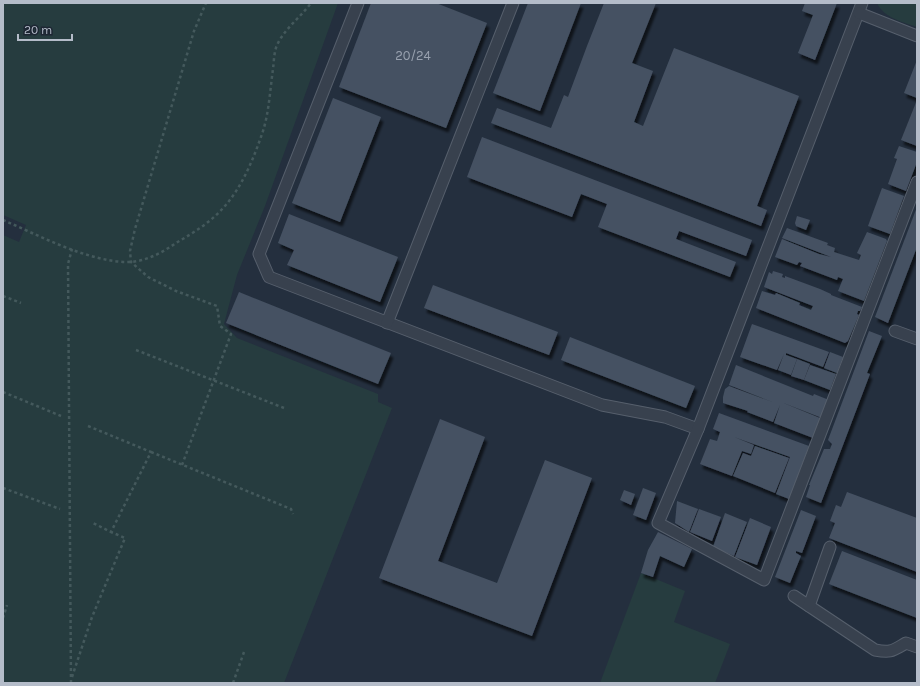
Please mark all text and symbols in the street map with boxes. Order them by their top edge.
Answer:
scale bar [18,16,72,42]
text: 20 m [24,23,52,37]
house number: 20/24 [395,48,431,63]

